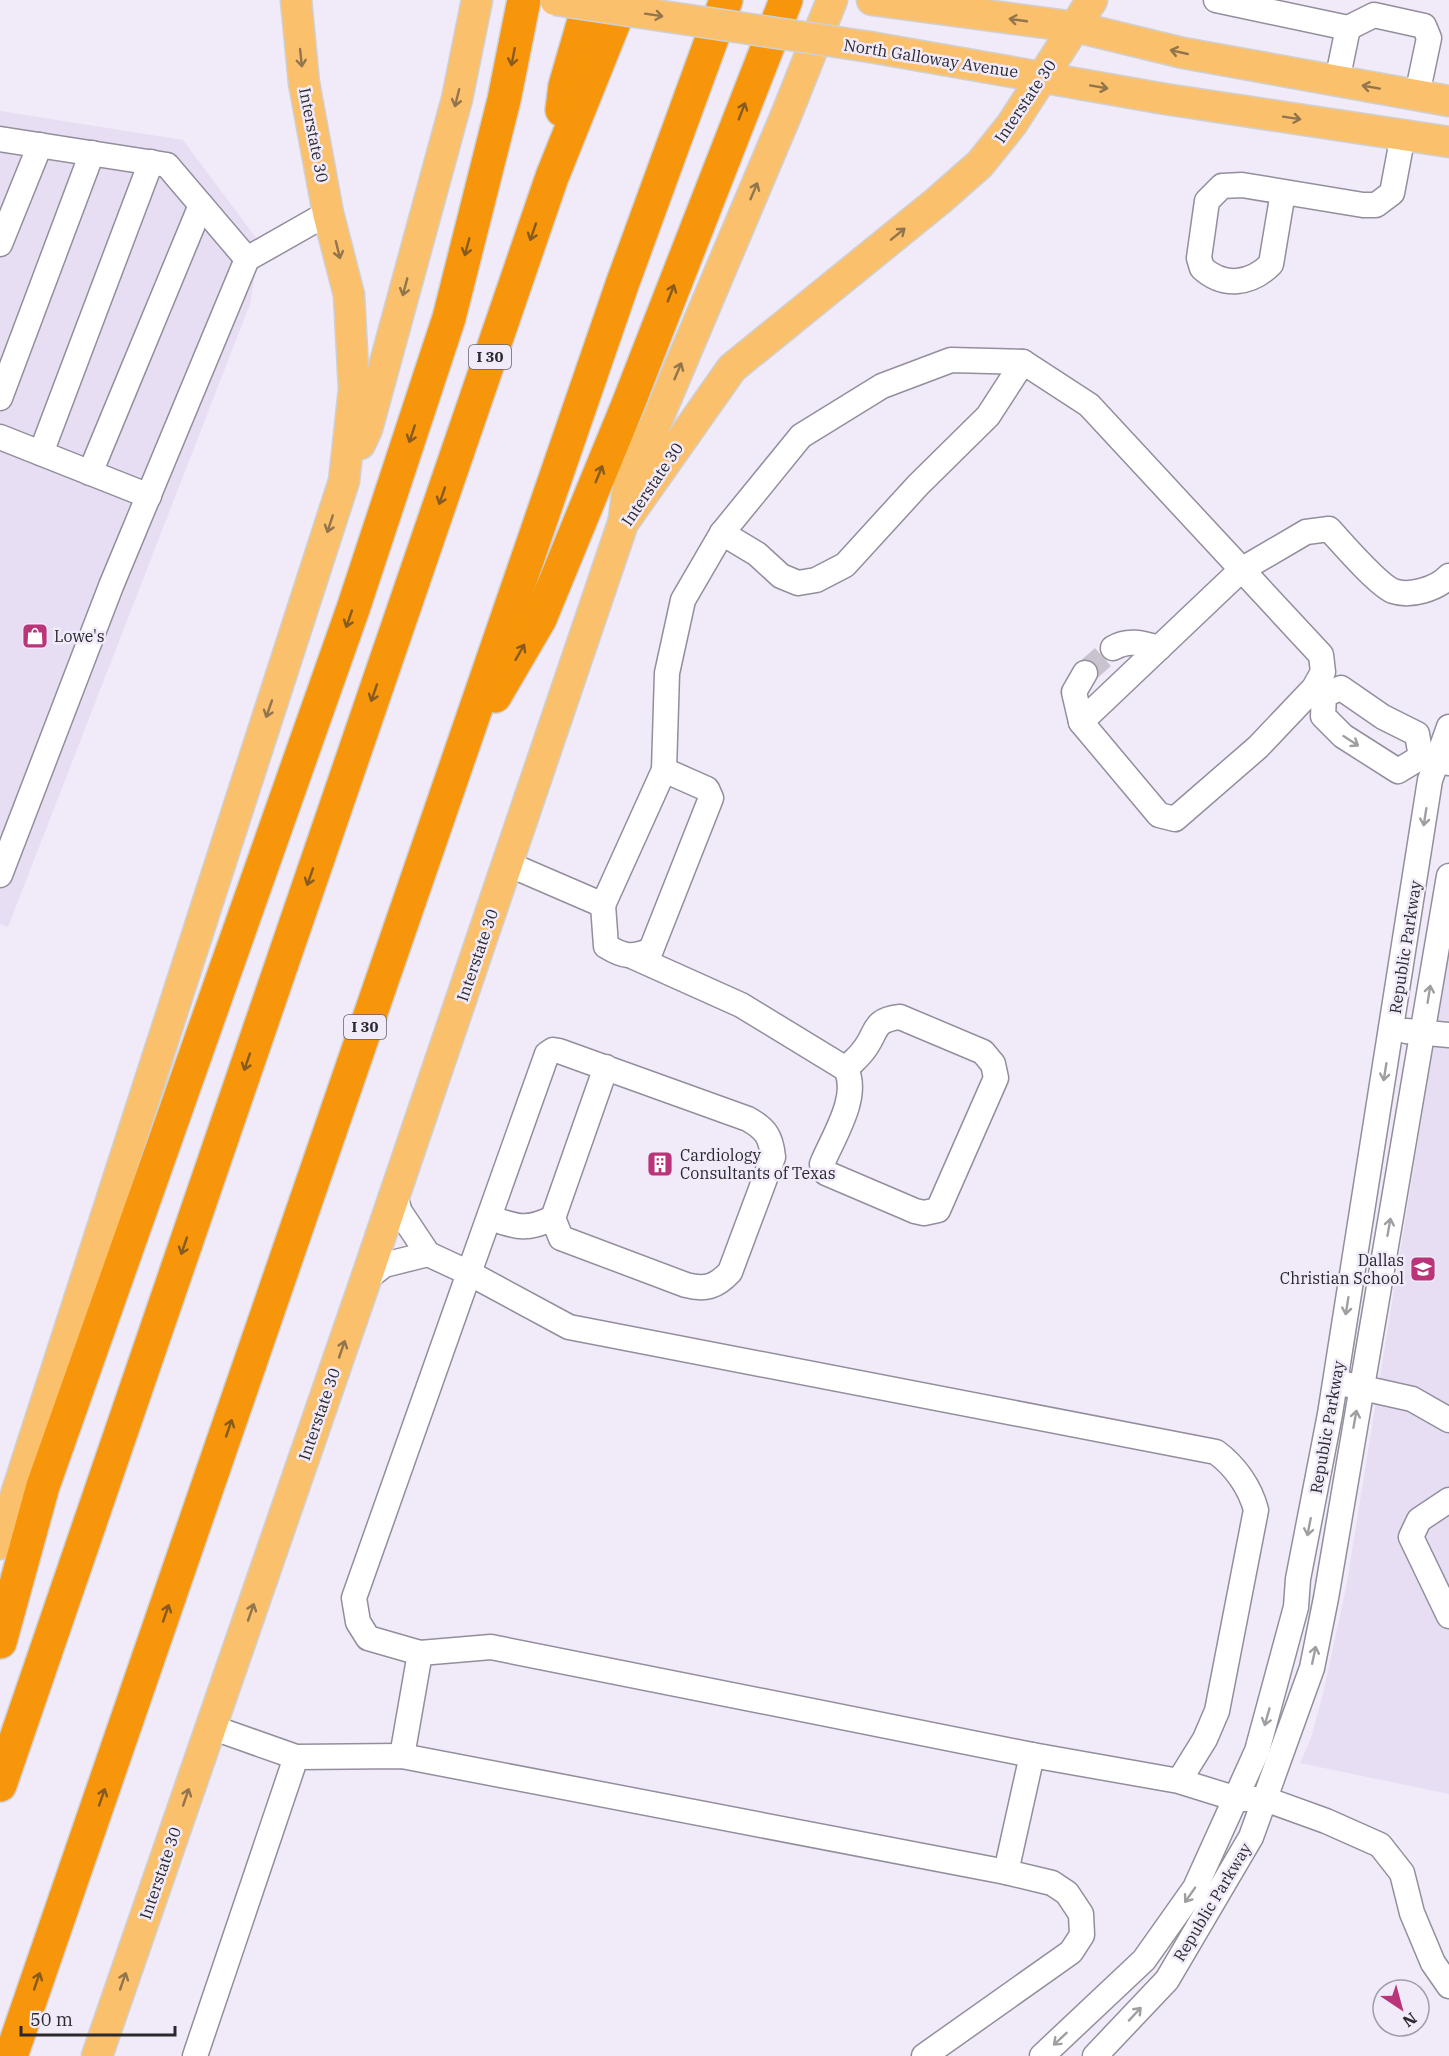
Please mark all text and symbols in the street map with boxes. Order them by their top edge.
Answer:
one-way arrow [644,10,663,21]
one-way arrow [1009,14,1028,25]
street label: North Galloway Avenue [842,34,1020,82]
one-way arrow [1170,46,1189,57]
one-way arrow [507,47,518,67]
one-way arrow [296,48,307,68]
street label: Interstate 30 [990,56,1060,146]
one-way arrow [1361,81,1381,92]
one-way arrow [1089,82,1109,93]
street label: Interstate 30 [295,86,333,184]
one-way arrow [450,89,462,108]
one-way arrow [737,102,748,121]
one-way arrow [1281,113,1301,124]
one-way arrow [749,183,760,201]
one-way arrow [527,222,538,241]
one-way arrow [890,227,906,240]
one-way arrow [461,237,473,256]
one-way arrow [332,240,344,259]
one-way arrow [399,277,411,296]
one-way arrow [667,284,678,303]
road number: I 30 [469,345,511,369]
one-way arrow [673,362,684,381]
one-way arrow [405,424,416,443]
street label: Interstate 30 [617,439,687,529]
one-way arrow [594,465,605,484]
one-way arrow [435,486,446,505]
one-way arrow [324,514,335,533]
one-way arrow [343,609,354,628]
shop icon: Lowe's [20,621,50,651]
place label: Lowe's [54,626,105,646]
one-way arrow [515,644,527,661]
one-way arrow [367,683,378,701]
one-way arrow [262,699,273,718]
one-way arrow [1342,735,1358,747]
one-way arrow [1419,807,1430,827]
one-way arrow [304,867,315,886]
street label: Republic Parkway [1385,879,1425,1015]
street label: Interstate 30 [452,906,502,1004]
one-way arrow [1423,984,1434,1004]
road number: I 30 [344,1015,386,1039]
one-way arrow [241,1052,252,1070]
one-way arrow [1379,1062,1390,1081]
place label: Cardiology Consultants of Texas [680,1145,836,1183]
building icon: Cardiology Consultants of Texas [645,1149,675,1179]
one-way arrow [1384,1218,1395,1238]
one-way arrow [178,1236,189,1255]
place label: Dallas Christian School [1280,1250,1404,1288]
school or university icon: Dallas Christian School [1408,1254,1438,1284]
one-way arrow [1342,1296,1353,1315]
one-way arrow [337,1340,348,1359]
street label: Republic Parkway [1305,1359,1349,1495]
street label: Interstate 30 [294,1365,344,1463]
one-way arrow [1350,1410,1361,1430]
one-way arrow [225,1419,236,1438]
one-way arrow [1303,1516,1314,1536]
one-way arrow [161,1604,172,1622]
one-way arrow [246,1604,257,1622]
one-way arrow [1309,1646,1321,1665]
one-way arrow [1261,1707,1272,1726]
one-way arrow [97,1788,108,1807]
one-way arrow [182,1788,193,1807]
street label: Interstate 30 [135,1824,185,1922]
street label: Republic Parkway [1169,1839,1255,1965]
one-way arrow [1184,1887,1196,1903]
one-way arrow [33,1972,44,1991]
one-way arrow [118,1972,129,1991]
north arrow [1371,1978,1431,2038]
scale bar [21,1999,176,2037]
one-way arrow [1128,2006,1142,2021]
text: 50 m [30,2008,73,2031]
text: N [1399,2008,1421,2032]
one-way arrow [1053,2032,1068,2046]

